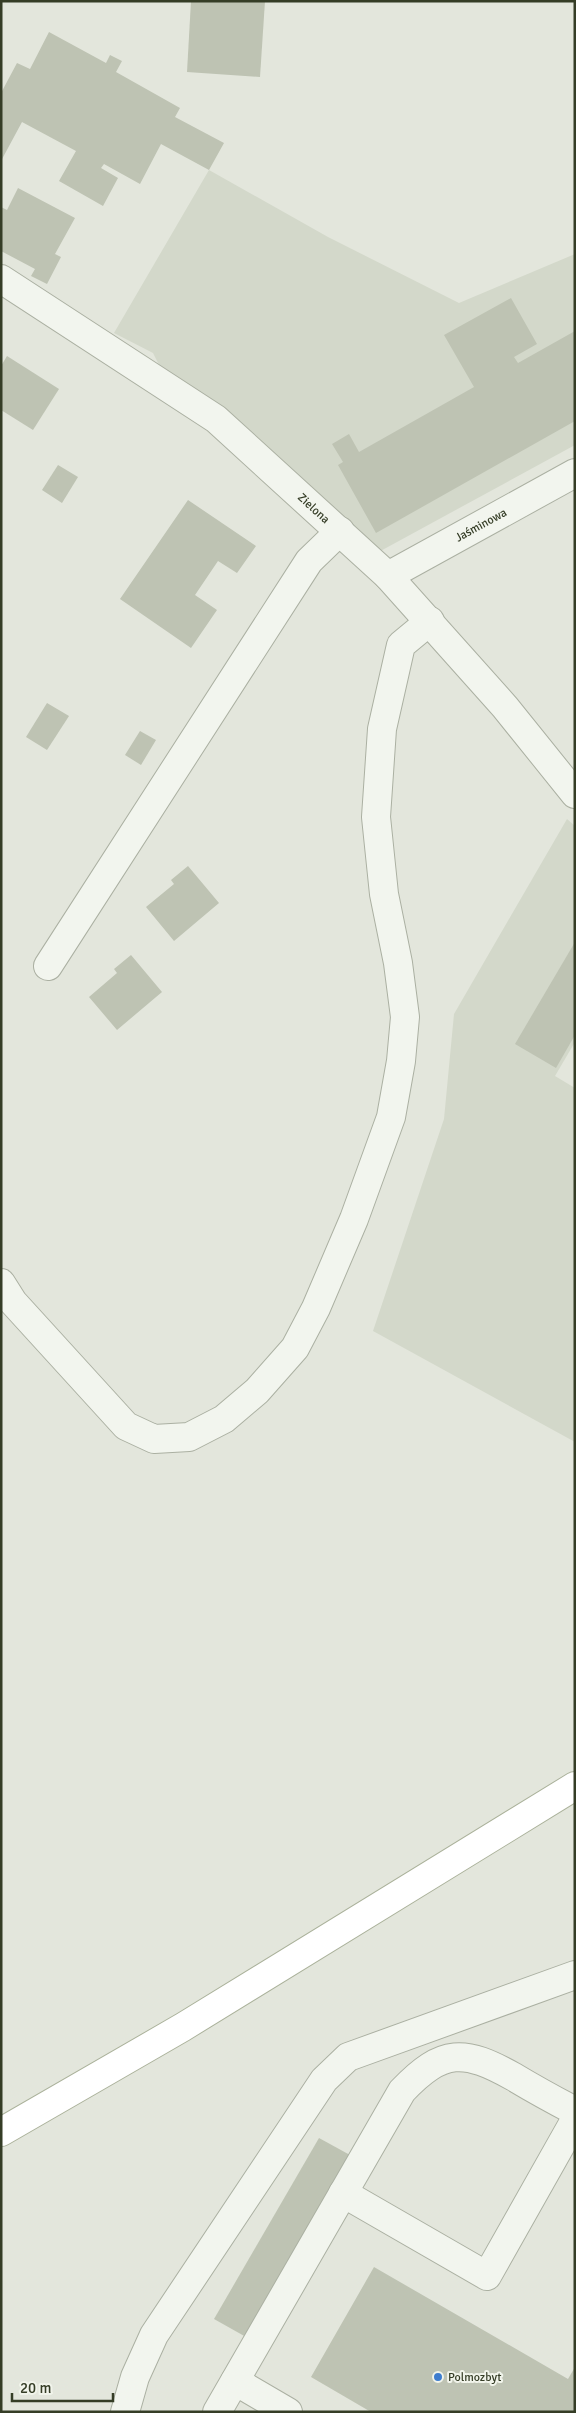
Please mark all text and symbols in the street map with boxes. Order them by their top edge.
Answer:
street label: Zielona [294,490,333,527]
street label: Jaśminowa [453,505,509,546]
scale bar [12,2370,114,2402]
place label: Polmozbyt [448,2370,502,2385]
marker: Polmozbyt [432,2371,444,2383]
text: 20 m [20,2379,51,2397]

